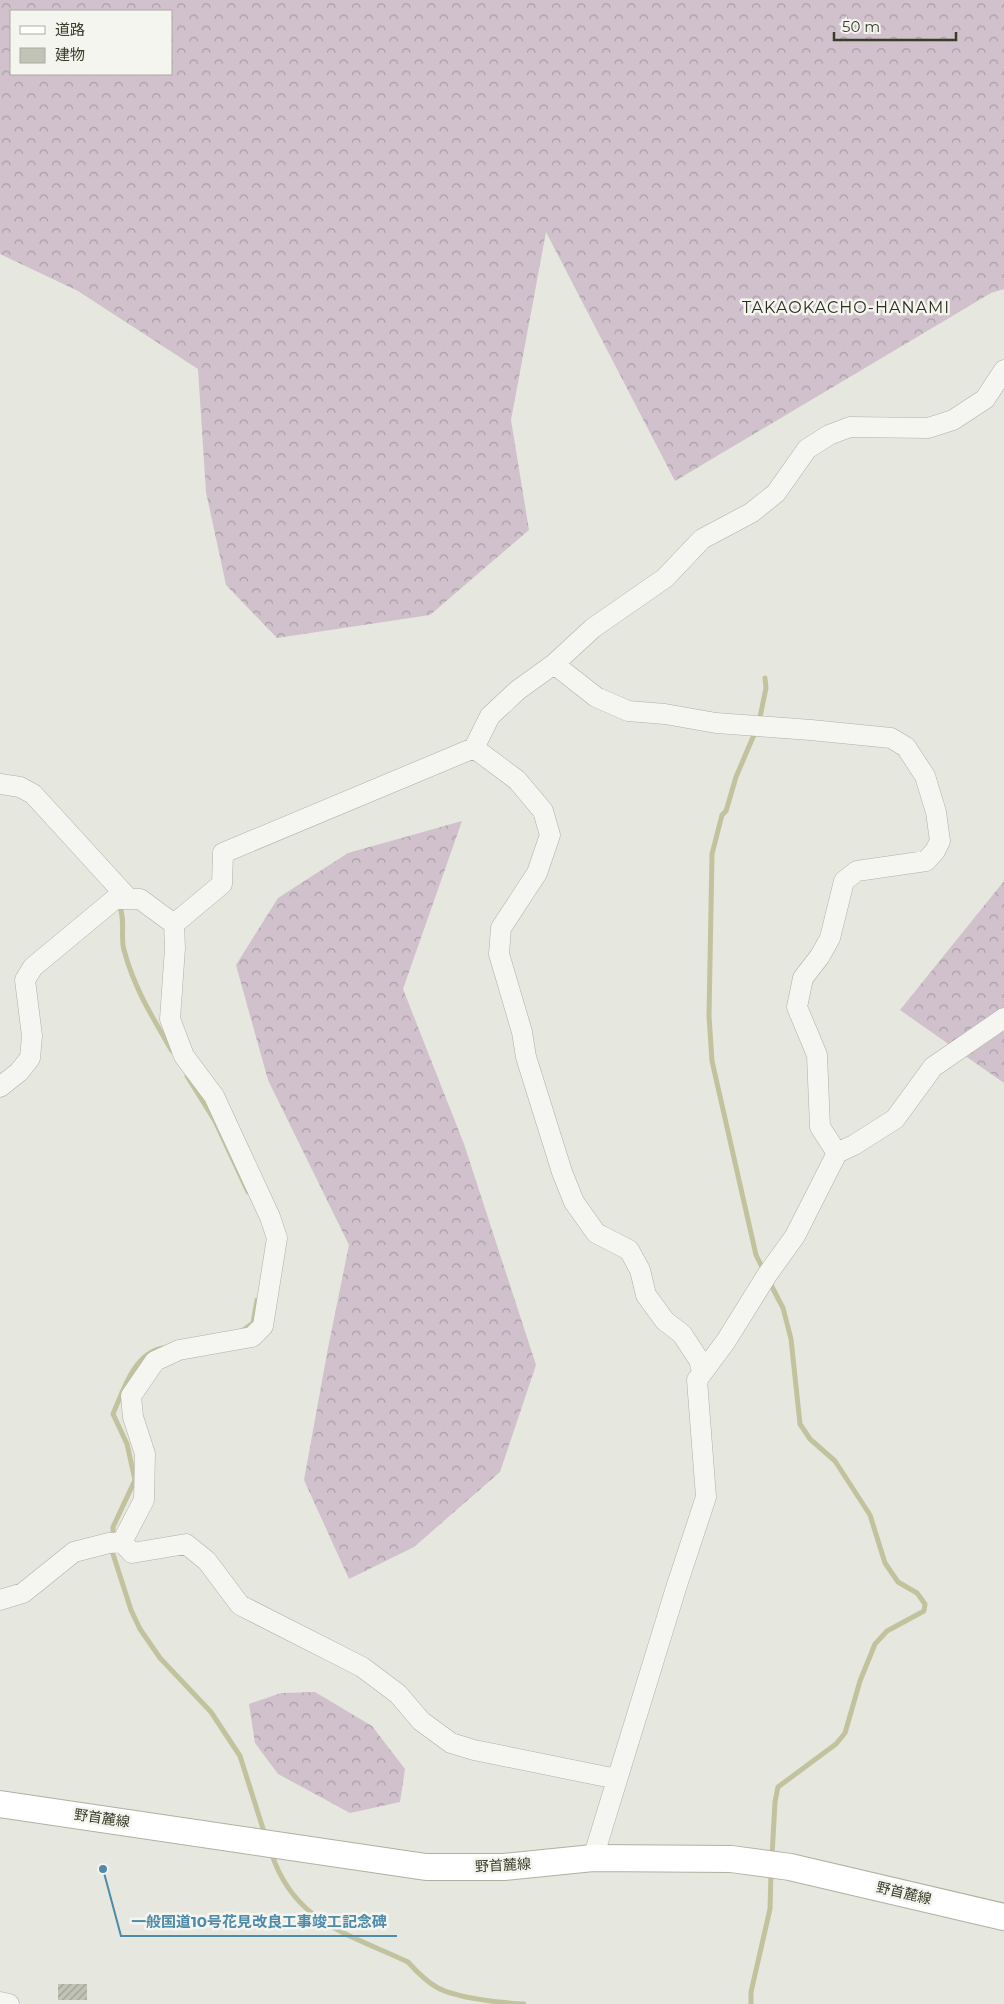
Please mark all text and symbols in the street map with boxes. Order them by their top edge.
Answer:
legend [10,10,172,75]
scale bar [834,10,956,42]
text: 50 m [842,17,880,36]
text: 道路 [55,20,85,39]
text: 建物 [55,45,85,64]
district label: TAKAOKACHO-HANAMI [742,298,950,317]
street label: 野首麓線 [73,1805,131,1831]
street label: 野首麓線 [475,1855,531,1875]
street label: 野首麓線 [875,1878,933,1908]
callout: 一般国道10号花見改良工事竣工記念碑 [121,1906,397,1936]
text: 一般国道10号花見改良工事竣工記念碑 [131,1912,387,1931]

